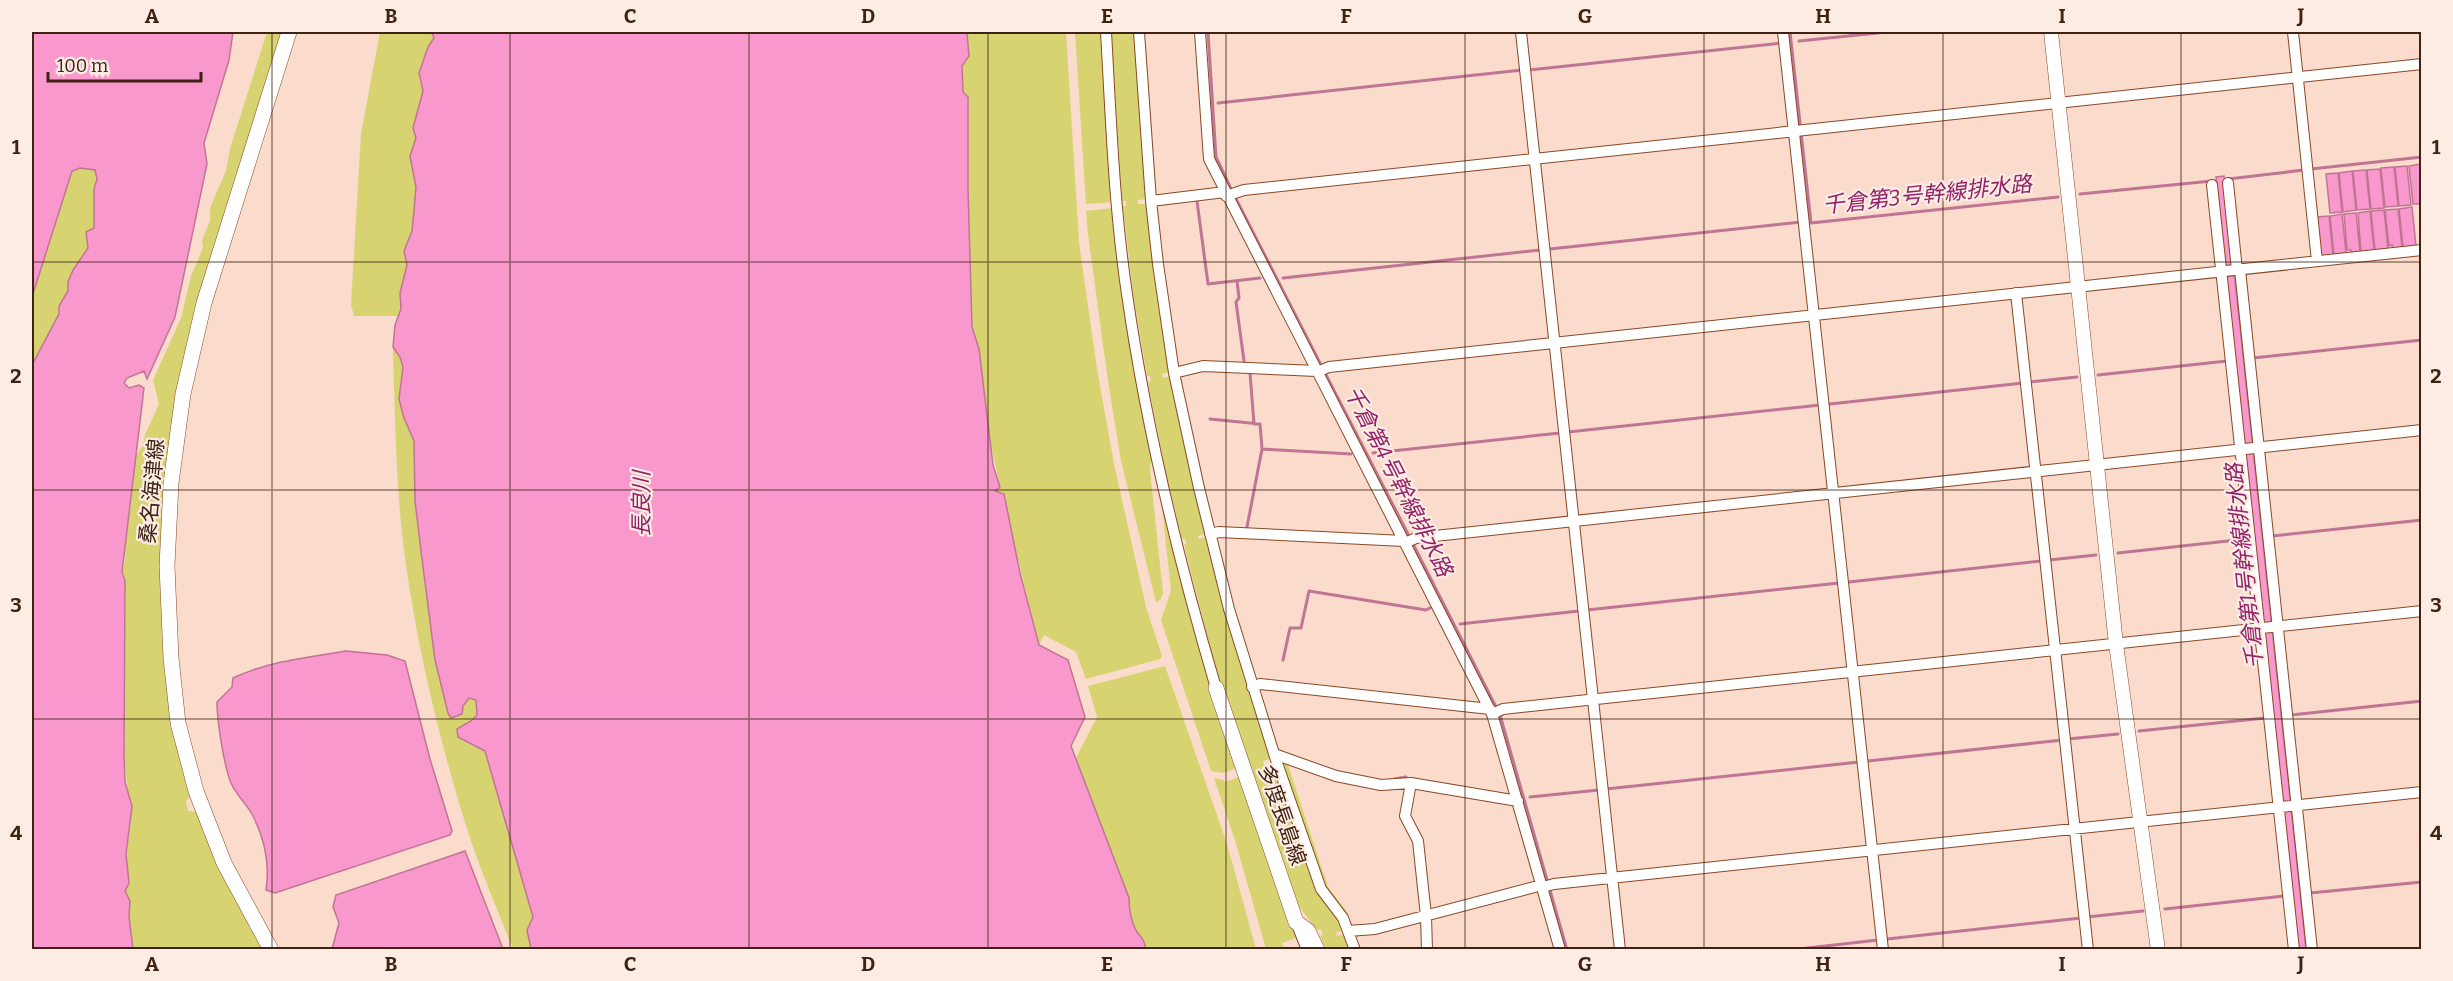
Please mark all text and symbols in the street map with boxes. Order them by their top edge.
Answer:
text: A [145,4,160,28]
text: B [385,4,398,28]
text: C [624,4,636,28]
text: D [861,4,875,28]
text: E [1101,4,1113,28]
text: F [1340,4,1352,28]
text: G [1578,4,1592,28]
text: H [1815,4,1831,28]
text: I [2058,4,2066,28]
text: J [2297,4,2305,28]
scale bar [48,45,201,83]
text: 100 m [57,55,108,77]
text: 1 [12,135,21,159]
text: 1 [2432,135,2441,159]
water label: 千倉第3号幹線排水路 [1821,170,2035,219]
text: 2 [10,364,22,388]
text: 2 [2430,364,2442,388]
water label: 千倉第4号幹線排水路 [1339,381,1459,583]
street label: 桑名海津線 [134,438,170,544]
water label: 千倉第1号幹線排水路 [2220,460,2269,670]
water label: 長良川 [628,469,655,537]
text: 3 [10,593,22,617]
text: 3 [2430,593,2442,617]
street label: 多度長島線 [1253,761,1311,869]
text: 4 [10,821,22,845]
text: 4 [2430,821,2442,845]
text: A [145,952,160,976]
text: B [385,952,398,976]
text: C [624,952,636,976]
text: D [861,952,875,976]
text: E [1101,952,1113,976]
text: F [1340,952,1352,976]
text: G [1578,952,1592,976]
text: H [1815,952,1831,976]
text: I [2058,952,2066,976]
text: J [2297,952,2305,976]

